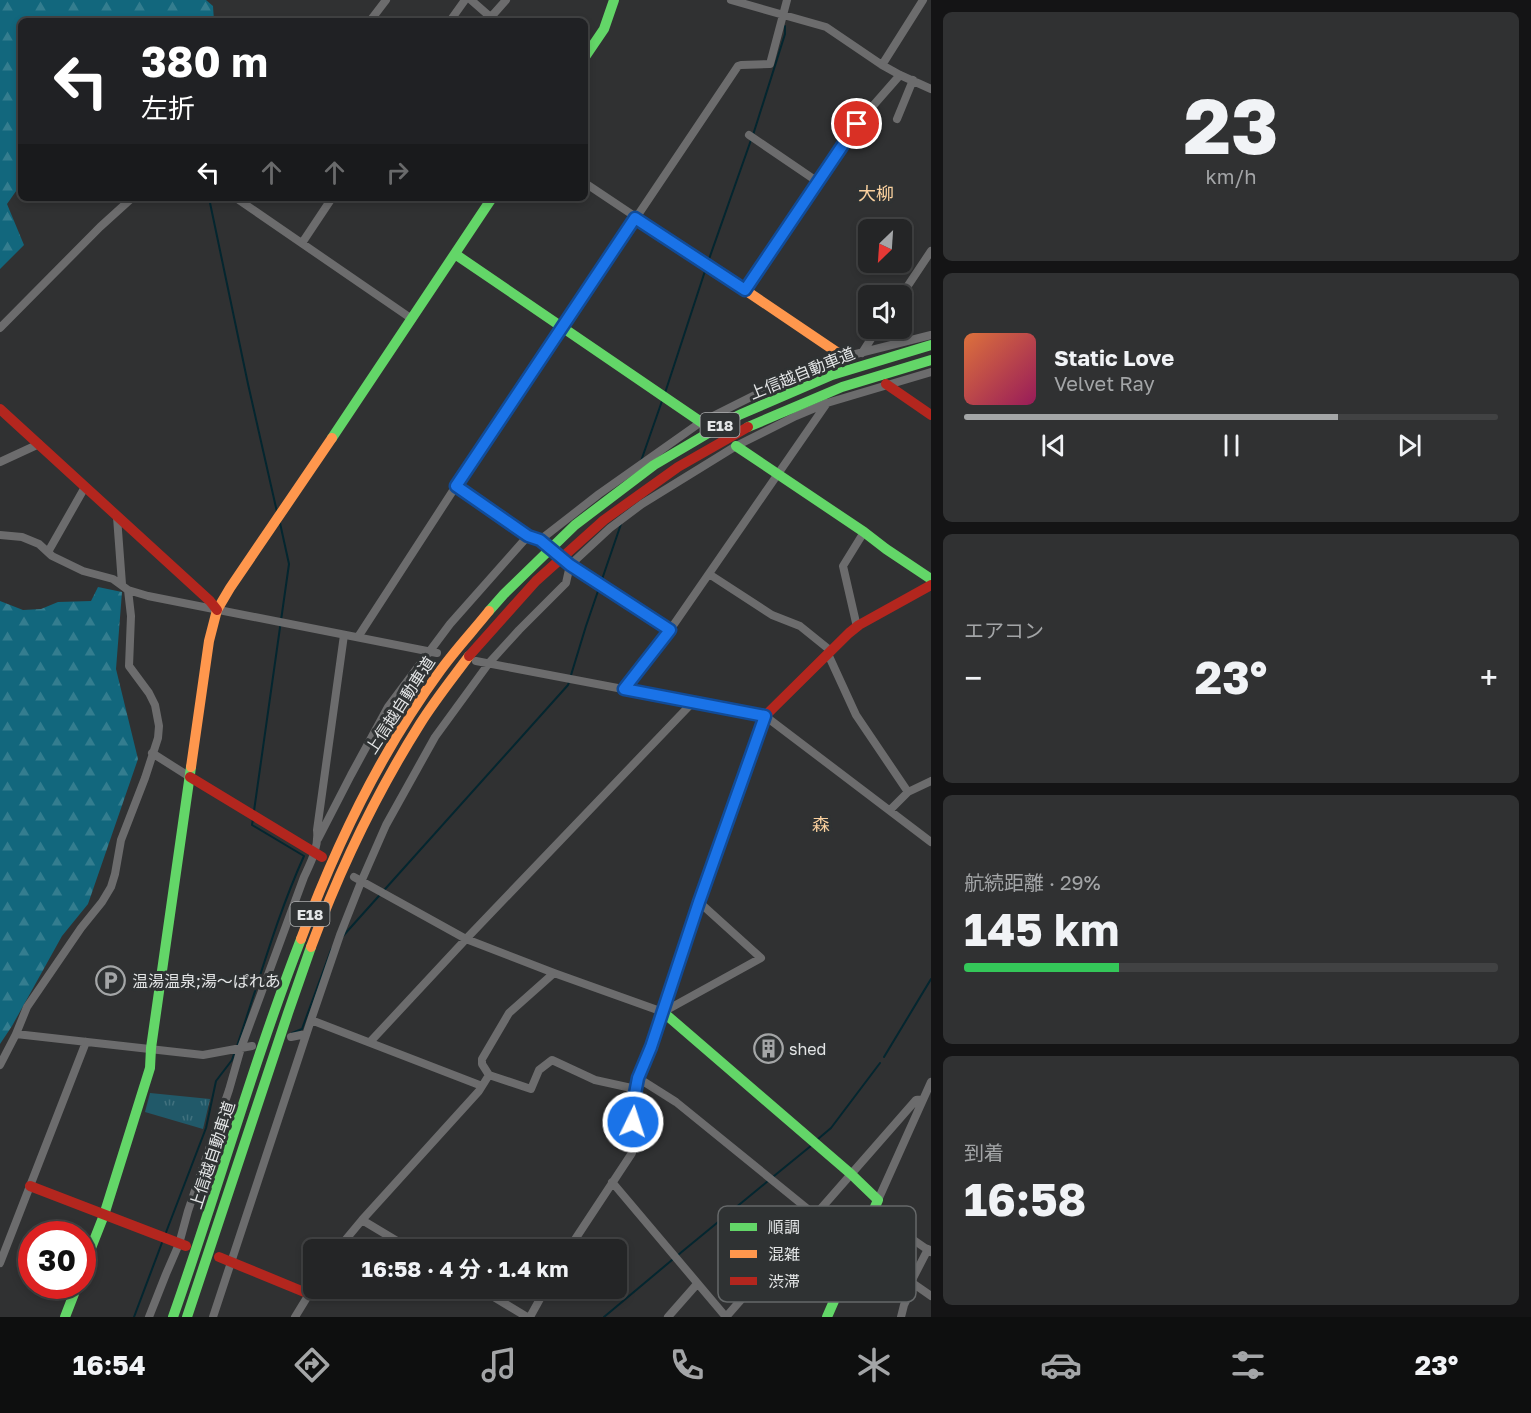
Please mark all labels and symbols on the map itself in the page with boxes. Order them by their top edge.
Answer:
pin [831,98,882,149]
district label: 大柳 [858,182,894,204]
north arrow [858,219,912,273]
street label: 上信越自動車道 [746,343,858,403]
road number: E18 [700,413,740,437]
street label: 上信越自動車道 [361,653,439,757]
district label: 森 [812,813,830,835]
road number: E18 [290,902,330,926]
parking icon: 温湯温泉;湯〜ぱれあ [95,965,127,997]
place label: 温湯温泉;湯〜ぱれあ [132,971,281,991]
building icon: shed [752,1033,784,1065]
place label: shed [789,1039,826,1059]
position arrow [601,1090,665,1154]
street label: 上信越自動車道 [185,1099,239,1211]
legend [718,1206,916,1302]
text: 順調 [768,1217,800,1237]
speed limit sign: 30 [18,1221,96,1299]
text: 混雑 [768,1244,800,1264]
text: 渋滞 [768,1271,800,1291]

